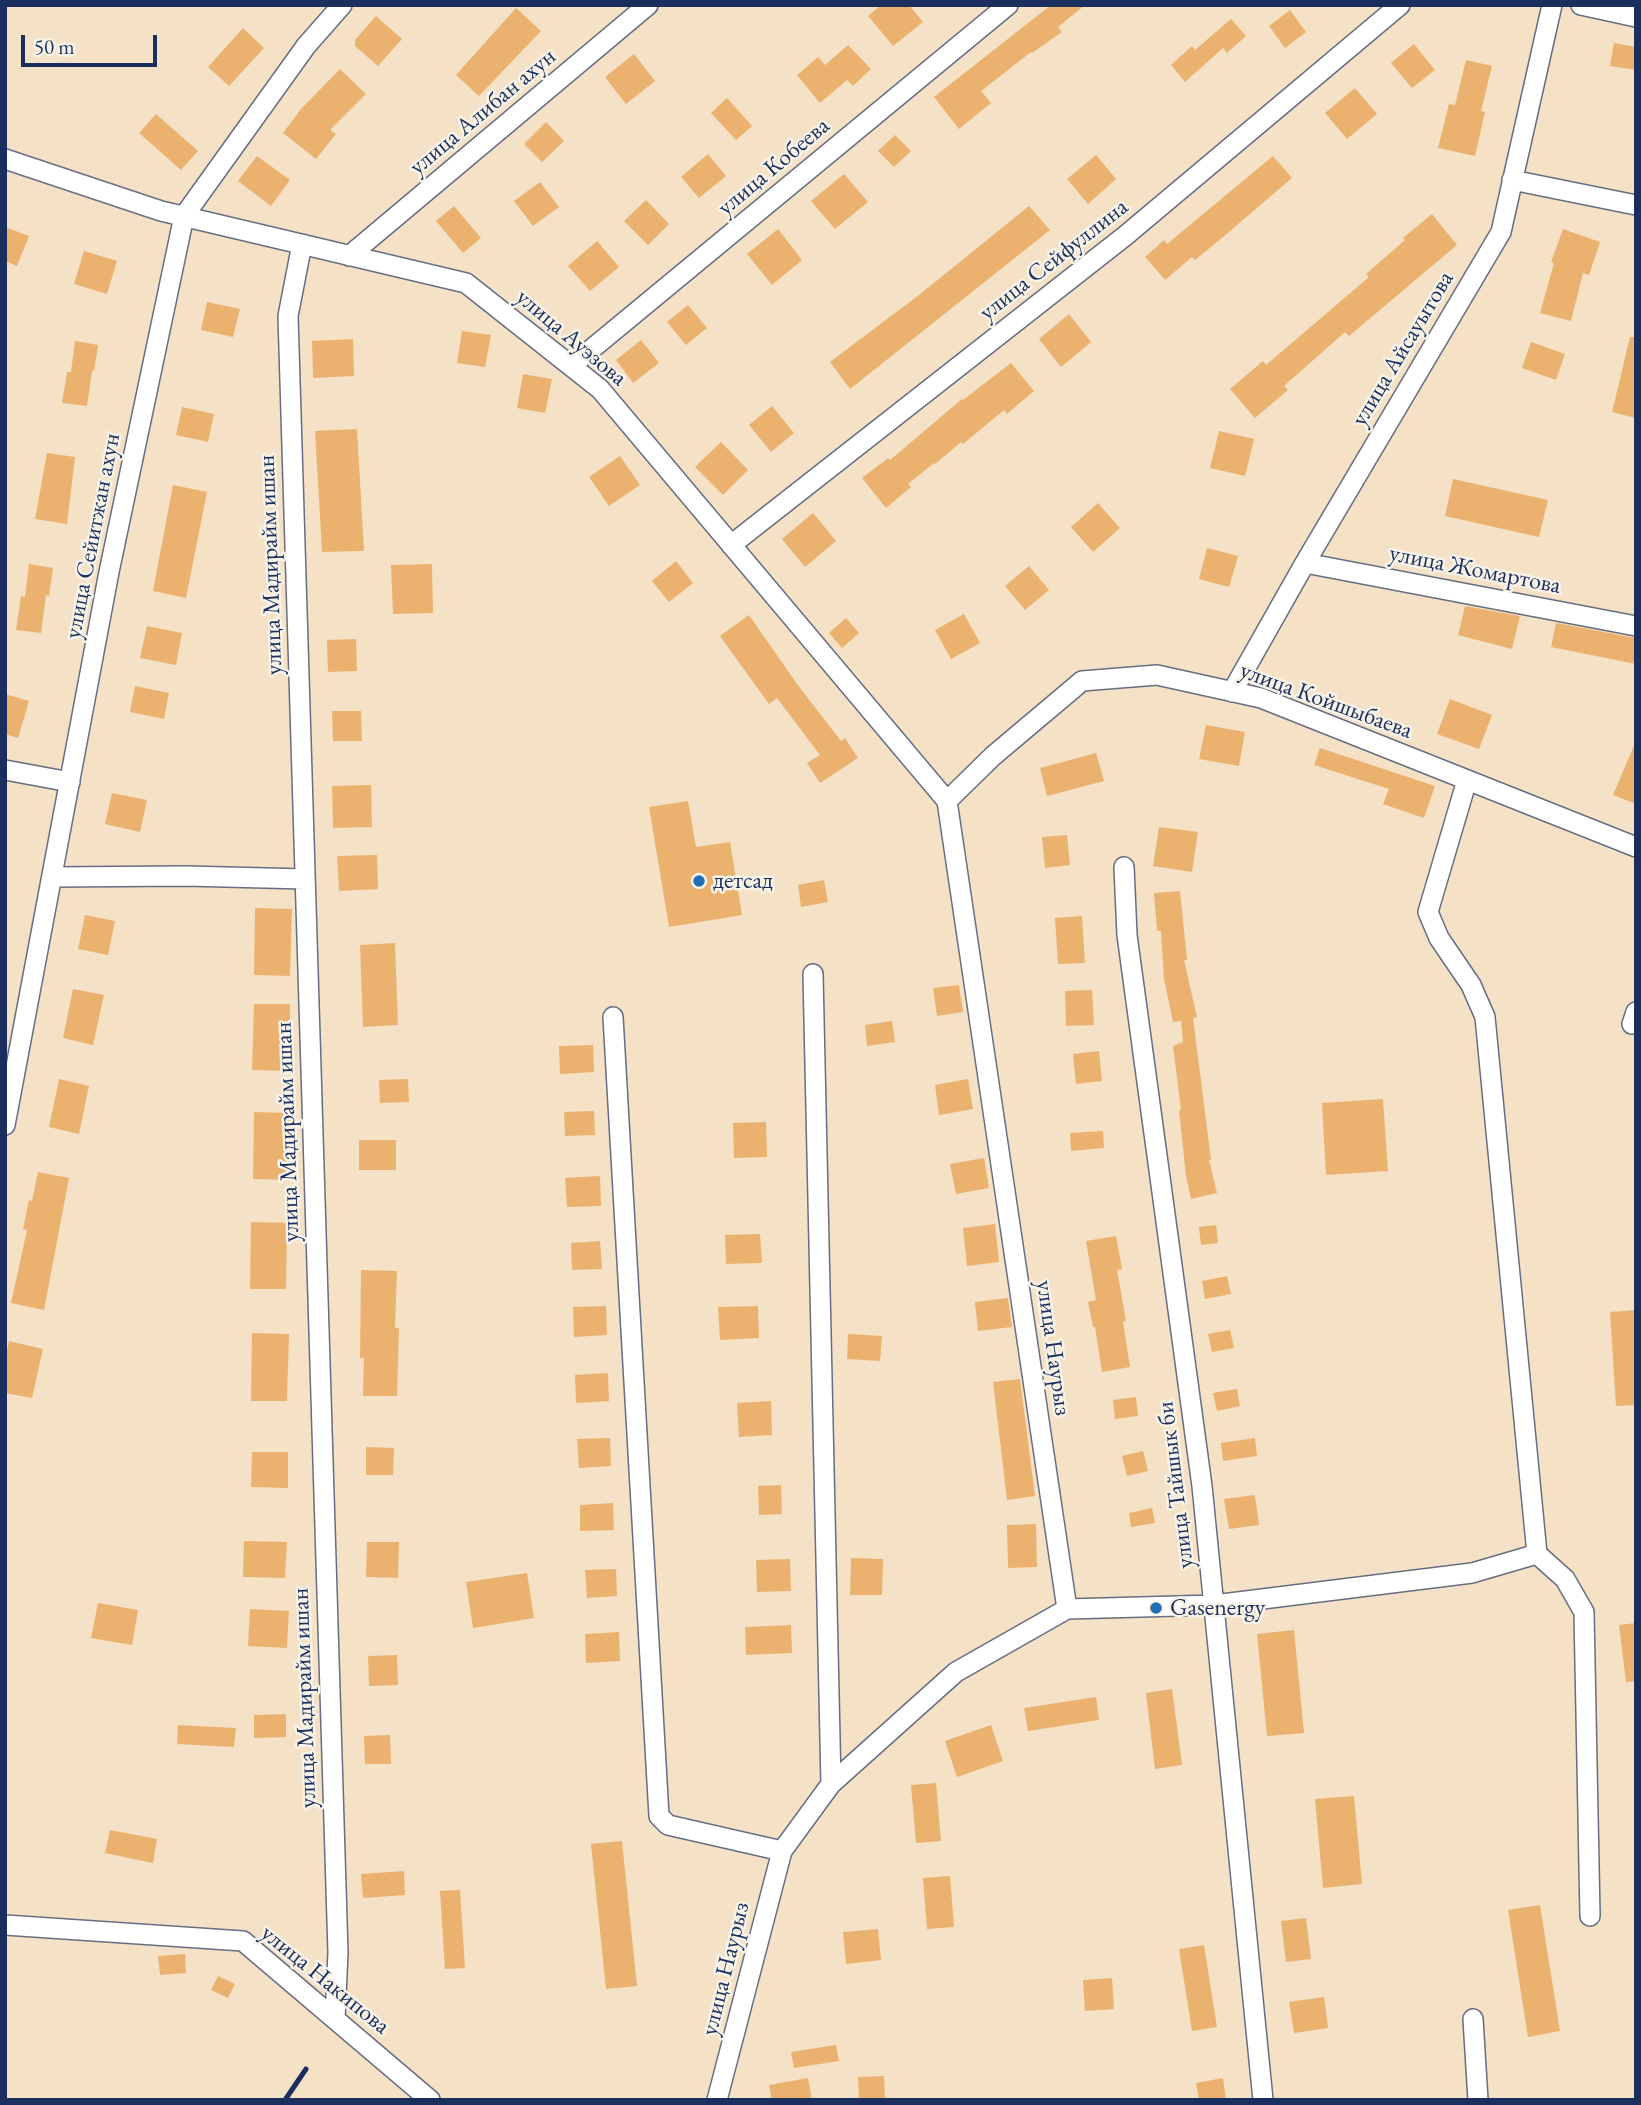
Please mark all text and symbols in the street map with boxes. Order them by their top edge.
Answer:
scale bar [24,21,161,65]
text: 50 m [34,33,75,60]
street label: улица Алибан ахун [404,42,562,182]
street label: улица Кобеева [712,112,836,222]
street label: улица Сейфуллина [974,193,1134,327]
street label: улица Айсауытова [1345,266,1461,432]
street label: улица Ауэзова [510,283,632,393]
street label: улица Сейитжан ахун [59,431,127,641]
street label: улица Мадирайм ишан [253,454,289,676]
street label: улица Жомартова [1387,539,1563,601]
street label: улица Койшыбаева [1236,656,1416,746]
place label: детсад [713,867,773,895]
marker: детсад [691,873,707,889]
street label: улица Мадирайм ишан [270,1021,306,1243]
street label: улица Наурыз [1029,1278,1077,1418]
street label: улица Тайшык би [1151,1400,1201,1570]
street label: улица Мадирайм ишан [287,1587,323,1809]
place label: Gasenergy [1170,1594,1265,1622]
marker: Gasenergy [1148,1600,1164,1616]
street label: улица Наурыз [696,1899,756,2039]
street label: улица Накипова [255,1919,395,2041]

